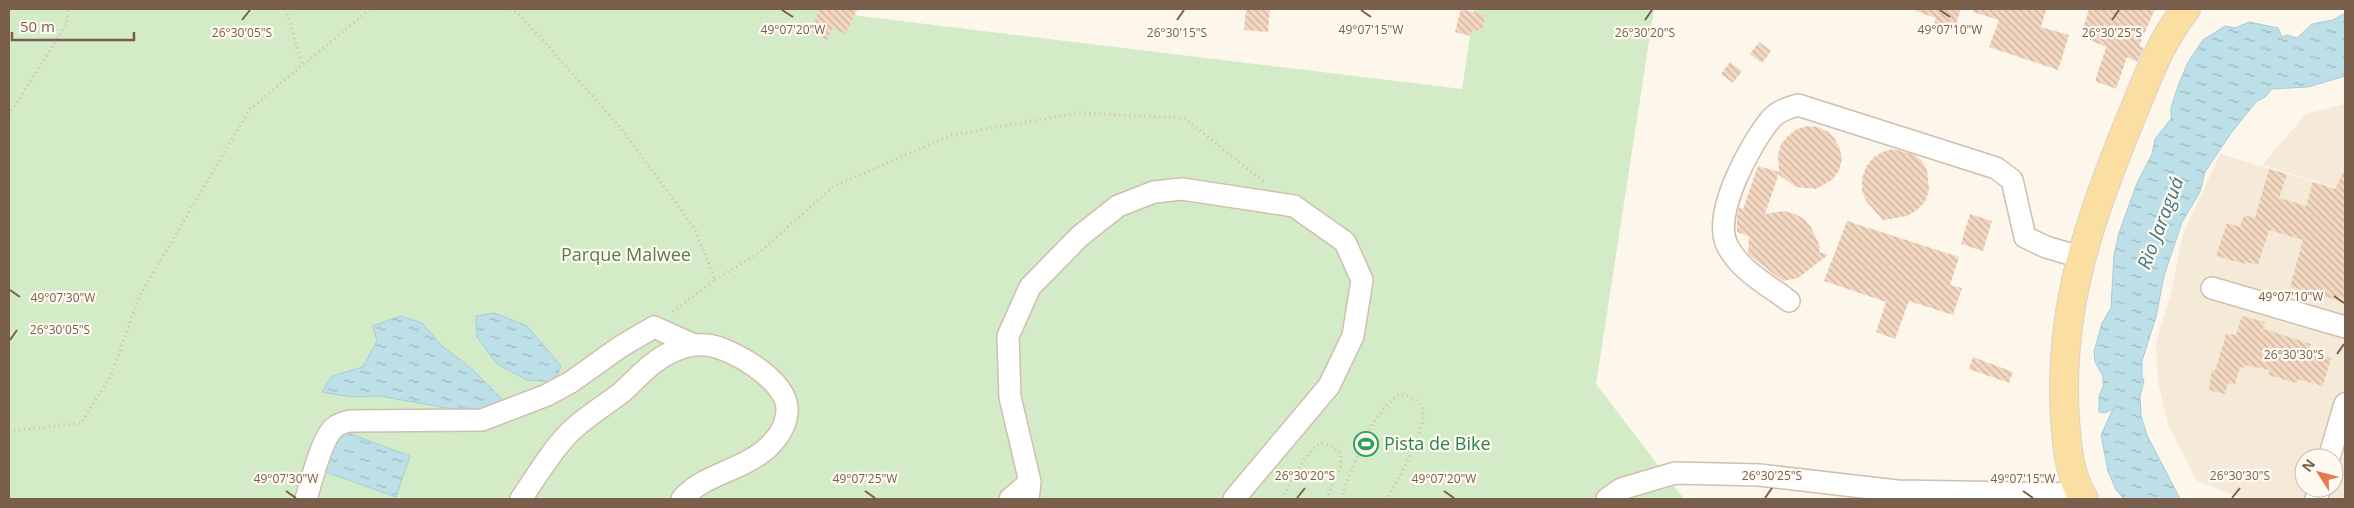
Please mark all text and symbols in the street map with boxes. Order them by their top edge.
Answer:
scale bar [12,10,135,42]
text: 50 m [20,16,55,36]
text: 49°07'20"W [761,21,825,38]
text: 49°07'15"W [1339,21,1403,38]
text: 49°07'10"W [1918,21,1982,38]
text: 26°30'05"S [212,24,272,41]
text: 26°30'15"S [1147,24,1207,41]
text: 26°30'20"S [1615,24,1675,41]
text: 26°30'25"S [2082,24,2142,41]
water label: Rio Jaraguá [2130,173,2190,273]
park label: Parque Malwee [561,242,691,266]
text: 49°07'10"W [2259,288,2323,305]
text: 49°07'30"W [31,289,95,306]
text: 26°30'05"S [30,321,90,338]
text: 26°30'30"S [2264,346,2324,363]
sports icon: Pista de Bike [1353,431,1379,457]
place label: Pista de Bike [1384,431,1491,455]
north arrow [2294,448,2344,498]
text: N [2297,455,2319,475]
text: 26°30'20"S [1275,467,1335,484]
text: 26°30'25"S [1742,467,1802,484]
text: 26°30'30"S [2210,467,2270,484]
text: 49°07'30"W [254,470,318,487]
text: 49°07'25"W [833,470,897,487]
text: 49°07'20"W [1412,470,1476,487]
text: 49°07'15"W [1991,470,2055,487]

